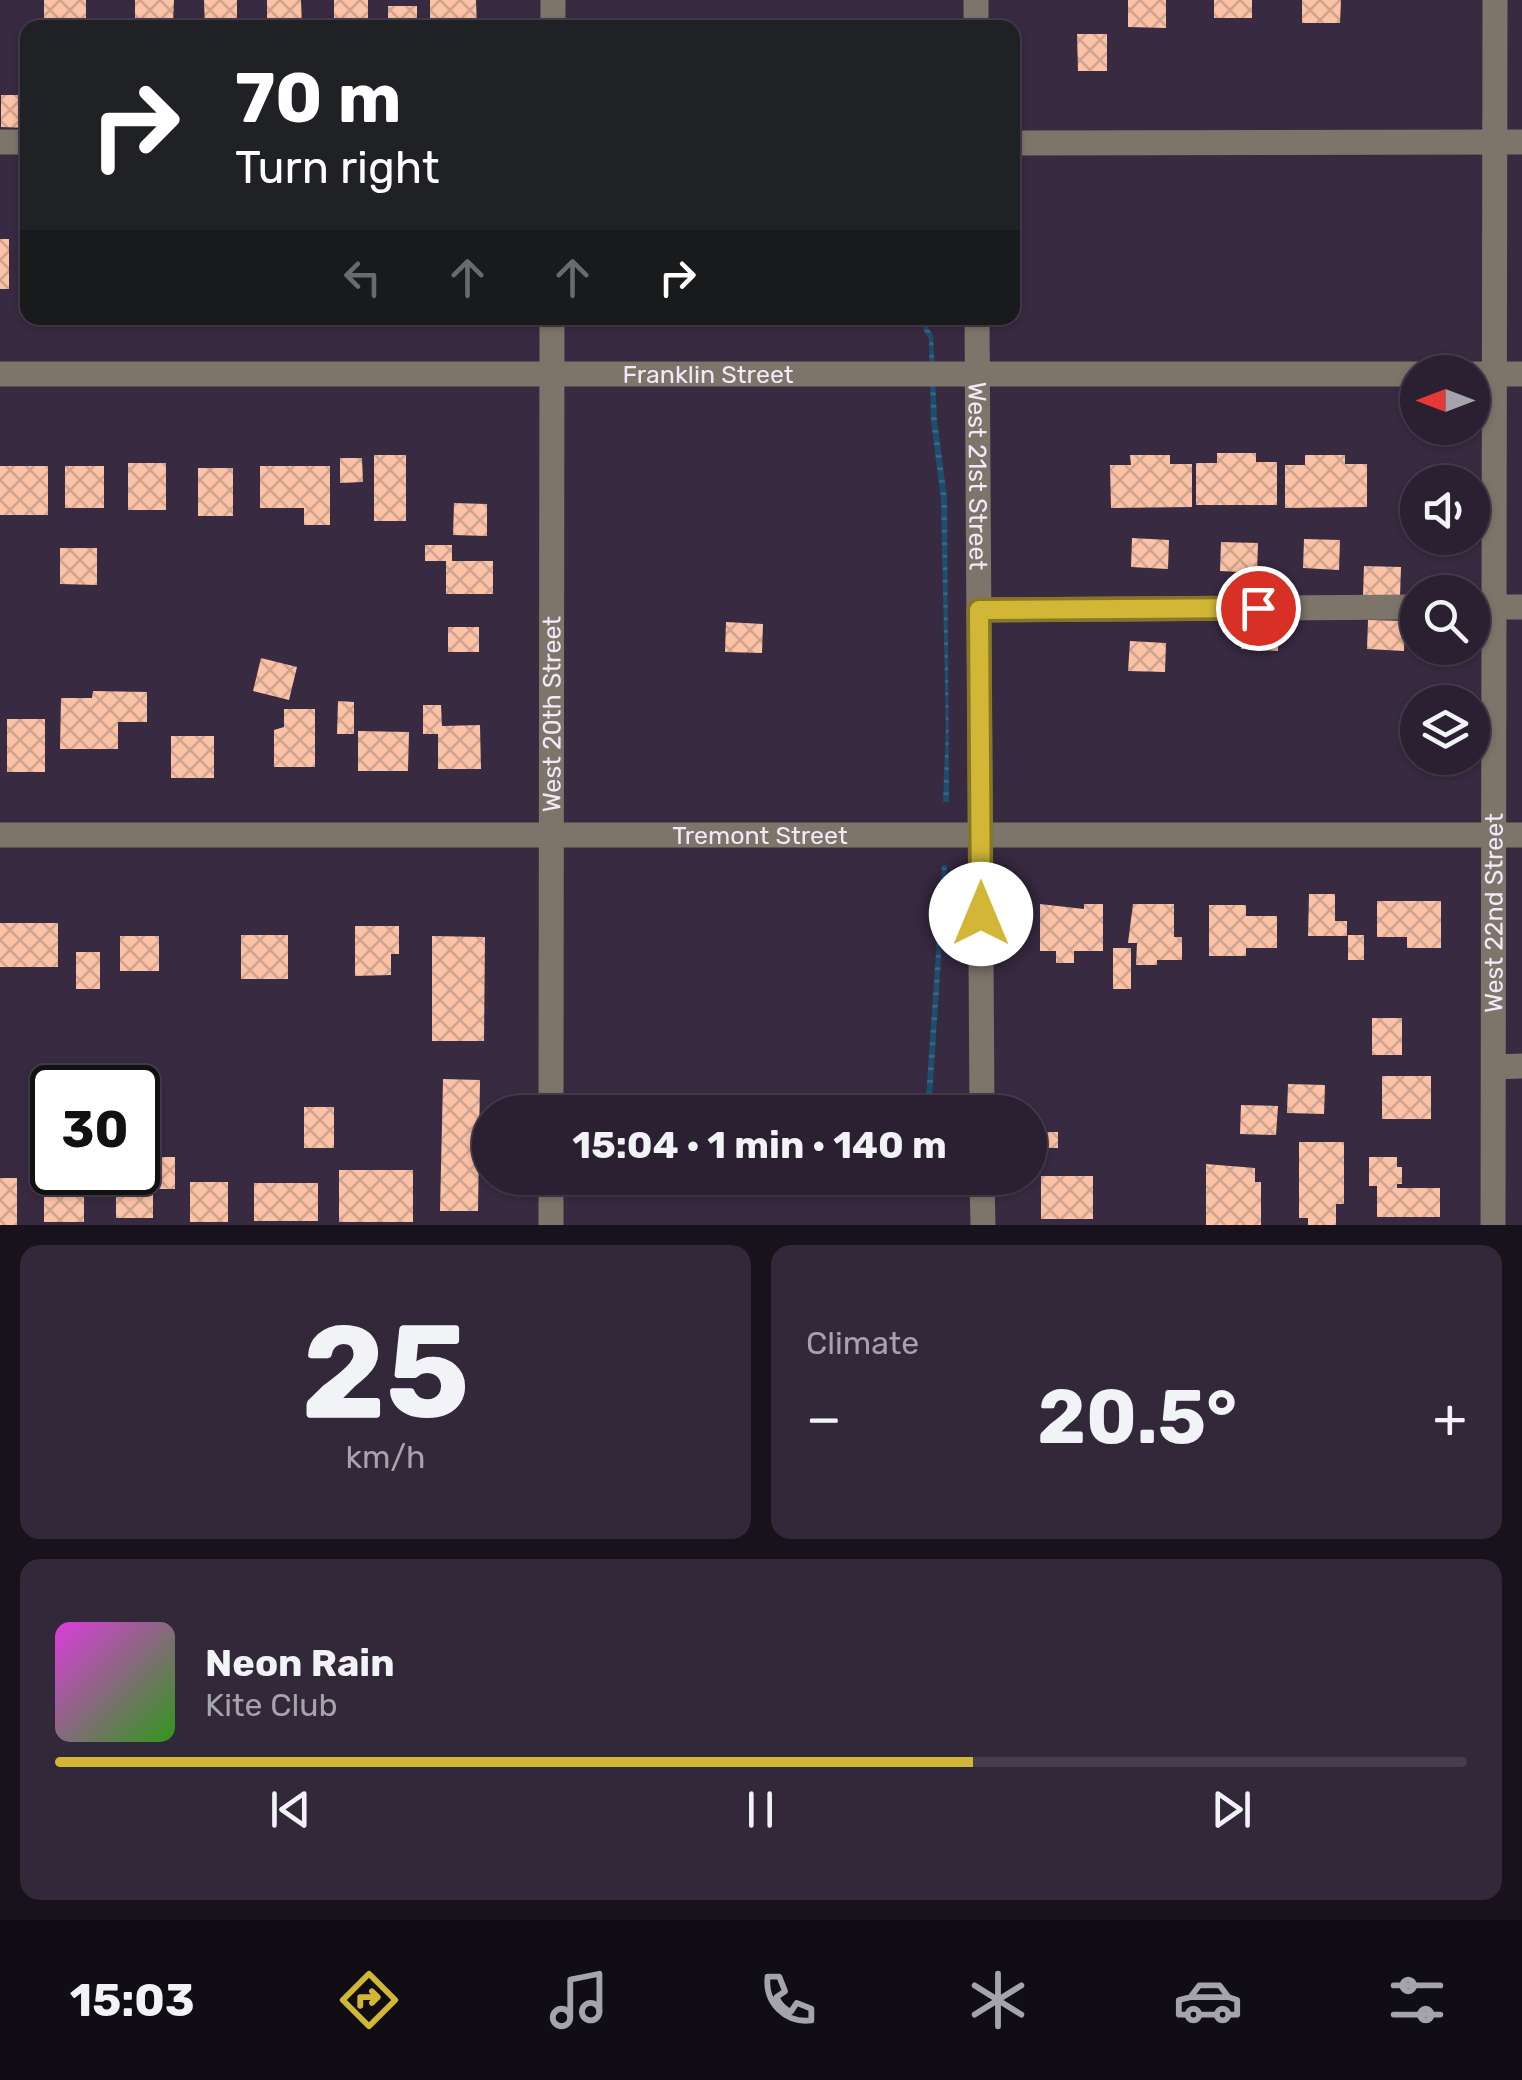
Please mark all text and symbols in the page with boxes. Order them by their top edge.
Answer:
text: 70 m [235,57,402,140]
icon: right [70,60,200,190]
text: Turn right [235,141,439,194]
icon: left [335,250,390,305]
icon: ahead [440,250,495,305]
icon: ahead [545,250,600,305]
icon: right [650,250,705,305]
north arrow [1400,355,1490,445]
map controls [1400,355,1490,775]
street label: Franklin Street [622,360,794,389]
street label: West 21st Street [963,382,993,571]
button: sound [1400,465,1490,555]
pin [1216,566,1301,651]
button: search [1400,575,1490,665]
icon: arrive [1231,581,1286,636]
street label: West 20th Street [537,616,566,812]
button: layers [1400,685,1490,775]
street label: West 22nd Street [1479,813,1508,1013]
street label: Tremont Street [672,821,848,850]
position arrow [929,862,1033,966]
speed limit sign: 30 [30,1065,160,1195]
text: 15:04 · 1 min · 140 m [572,1122,947,1168]
text: 25 [301,1295,470,1450]
text: Climate [806,1324,919,1362]
text: 20.5° [1037,1373,1237,1462]
text: − [806,1386,842,1451]
text: + [1433,1386,1467,1451]
text: km/h [346,1438,425,1476]
text: Neon Rain [205,1640,395,1686]
text: Kite Club [205,1686,338,1724]
icon: previous [263,1782,318,1837]
icon: pause [733,1782,788,1837]
icon: next [1204,1782,1259,1837]
icon: directions [334,1965,404,2035]
icon: music [544,1965,614,2035]
icon: phone [753,1965,823,2035]
icon: climate [963,1965,1033,2035]
icon: car [1173,1965,1243,2035]
icon: filters [1382,1965,1452,2035]
text: 15:03 [70,1974,195,2027]

